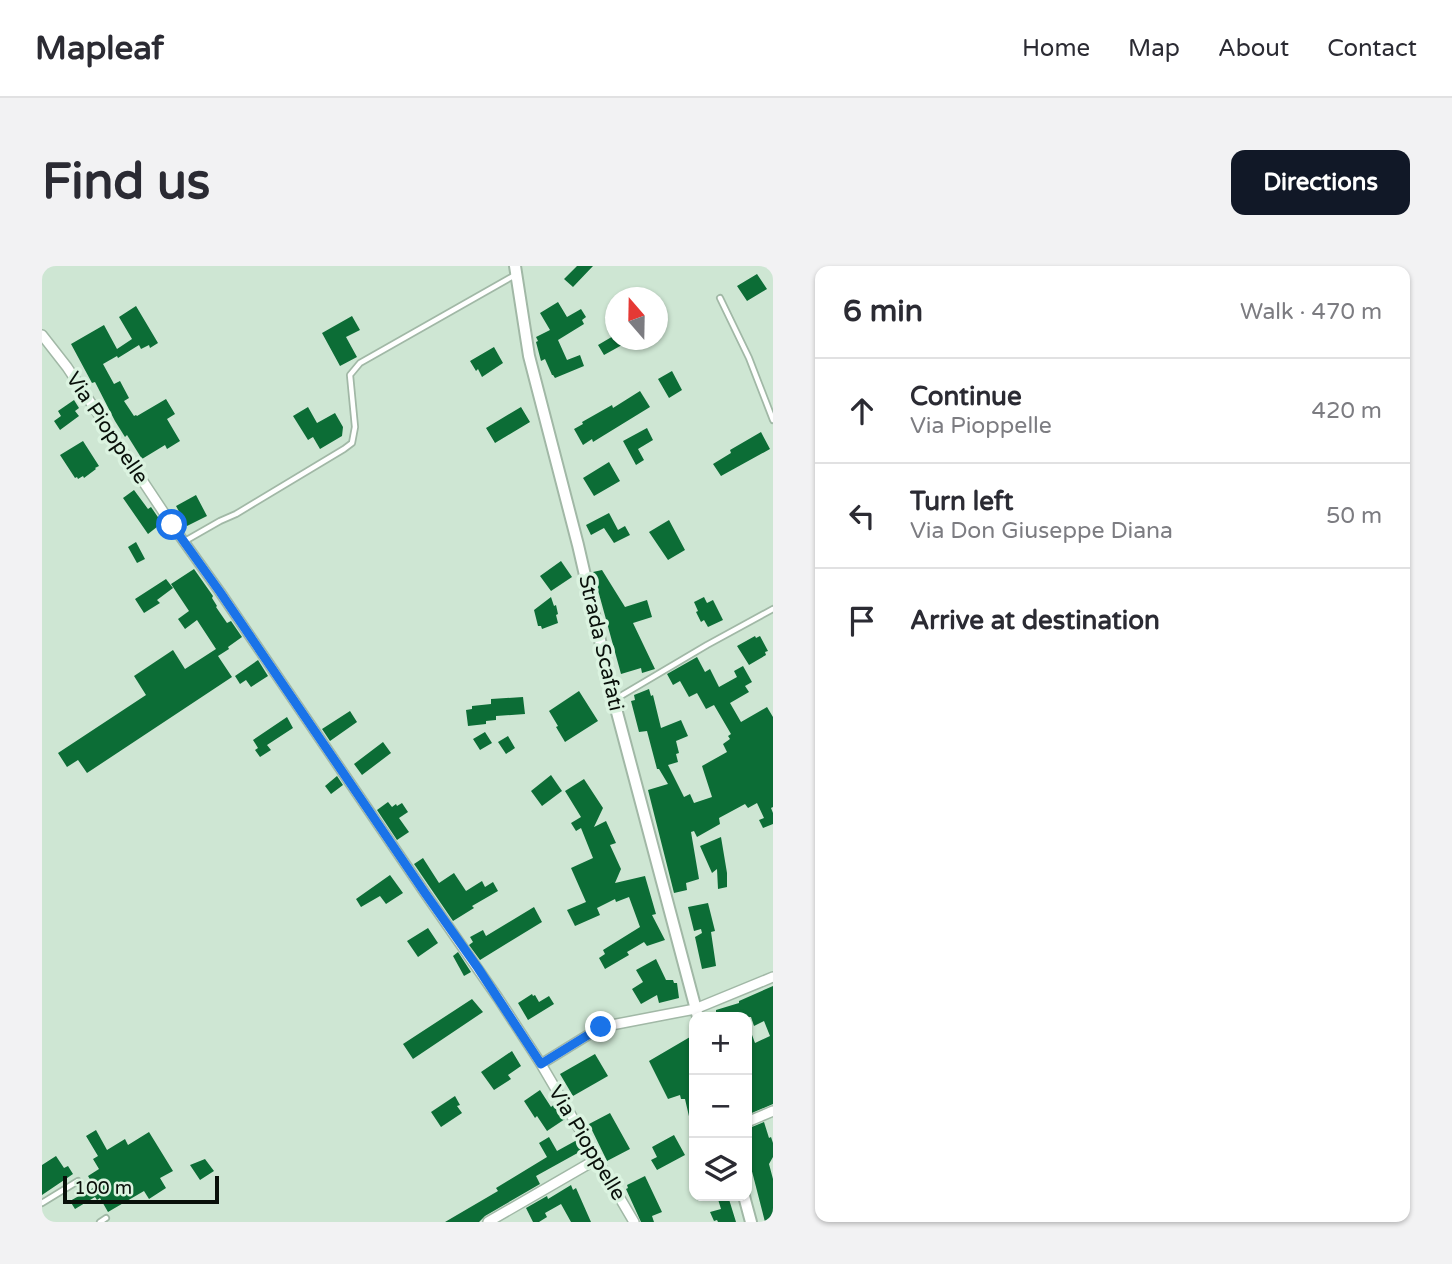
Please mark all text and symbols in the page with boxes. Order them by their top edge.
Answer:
text: Mapleaf [35,29,164,68]
text: Home [1022,34,1090,63]
text: Map [1128,34,1180,63]
text: About [1218,34,1289,63]
text: Contact [1327,34,1417,63]
button: Directions [1231,150,1410,215]
text: Find us [42,153,210,212]
north arrow [605,287,668,350]
text: 6 min [843,293,923,330]
text: Walk · 470 m [1240,298,1382,326]
street label: Via Pioppelle [60,367,154,489]
text: Continue [910,381,1022,412]
icon: ahead [843,392,881,430]
text: 420 m [1312,397,1382,425]
text: Via Pioppelle [910,412,1052,440]
text: Turn left [910,486,1013,517]
icon: left [843,497,881,535]
text: 50 m [1326,502,1382,530]
route start [156,509,187,540]
text: Via Don Giuseppe Diana [910,517,1173,545]
street label: Strada Scafati [573,572,629,714]
icon: arrive [843,602,881,640]
text: Arrive at destination [910,605,1160,636]
route end [585,1011,616,1042]
map controls [689,1012,752,1201]
button: + [689,1012,752,1075]
button: − [689,1075,752,1138]
street label: Via Pioppelle [543,1081,631,1205]
button: layers [689,1138,752,1201]
scale bar [63,1173,219,1205]
text: 100 m [74,1177,132,1199]

